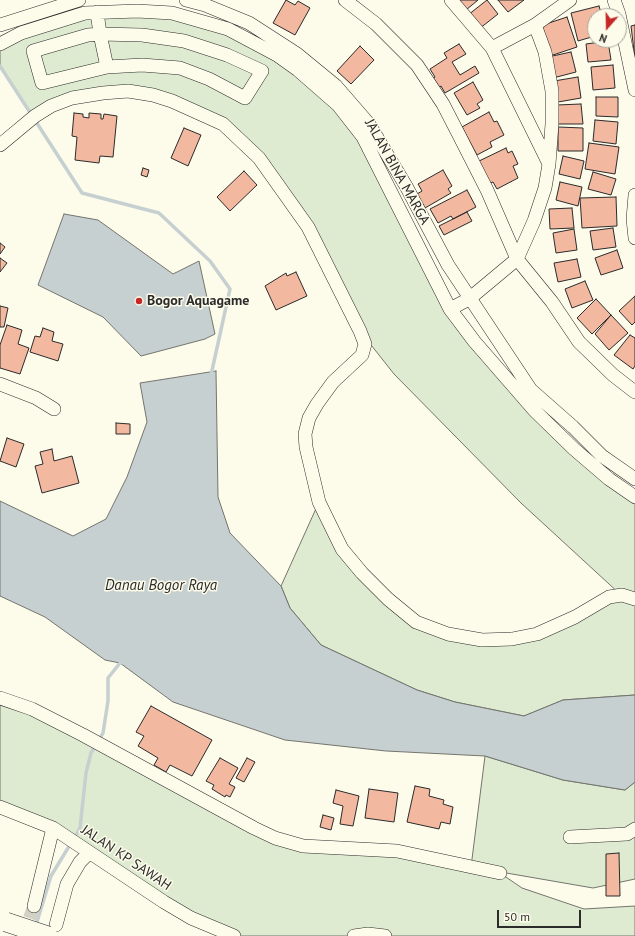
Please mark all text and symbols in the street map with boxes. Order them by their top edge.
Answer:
north arrow [587,8,627,48]
text: N [597,31,609,46]
street label: JALAN BINA MARGA [361,116,433,228]
place label: Bogor Aquagame [147,293,249,309]
marker: Bogor Aquagame [134,296,144,306]
water label: Danau Bogor Raya [105,577,217,595]
street label: JALAN KP SAWAH [78,822,174,894]
scale bar [499,902,583,928]
text: 50 m [504,909,530,924]

